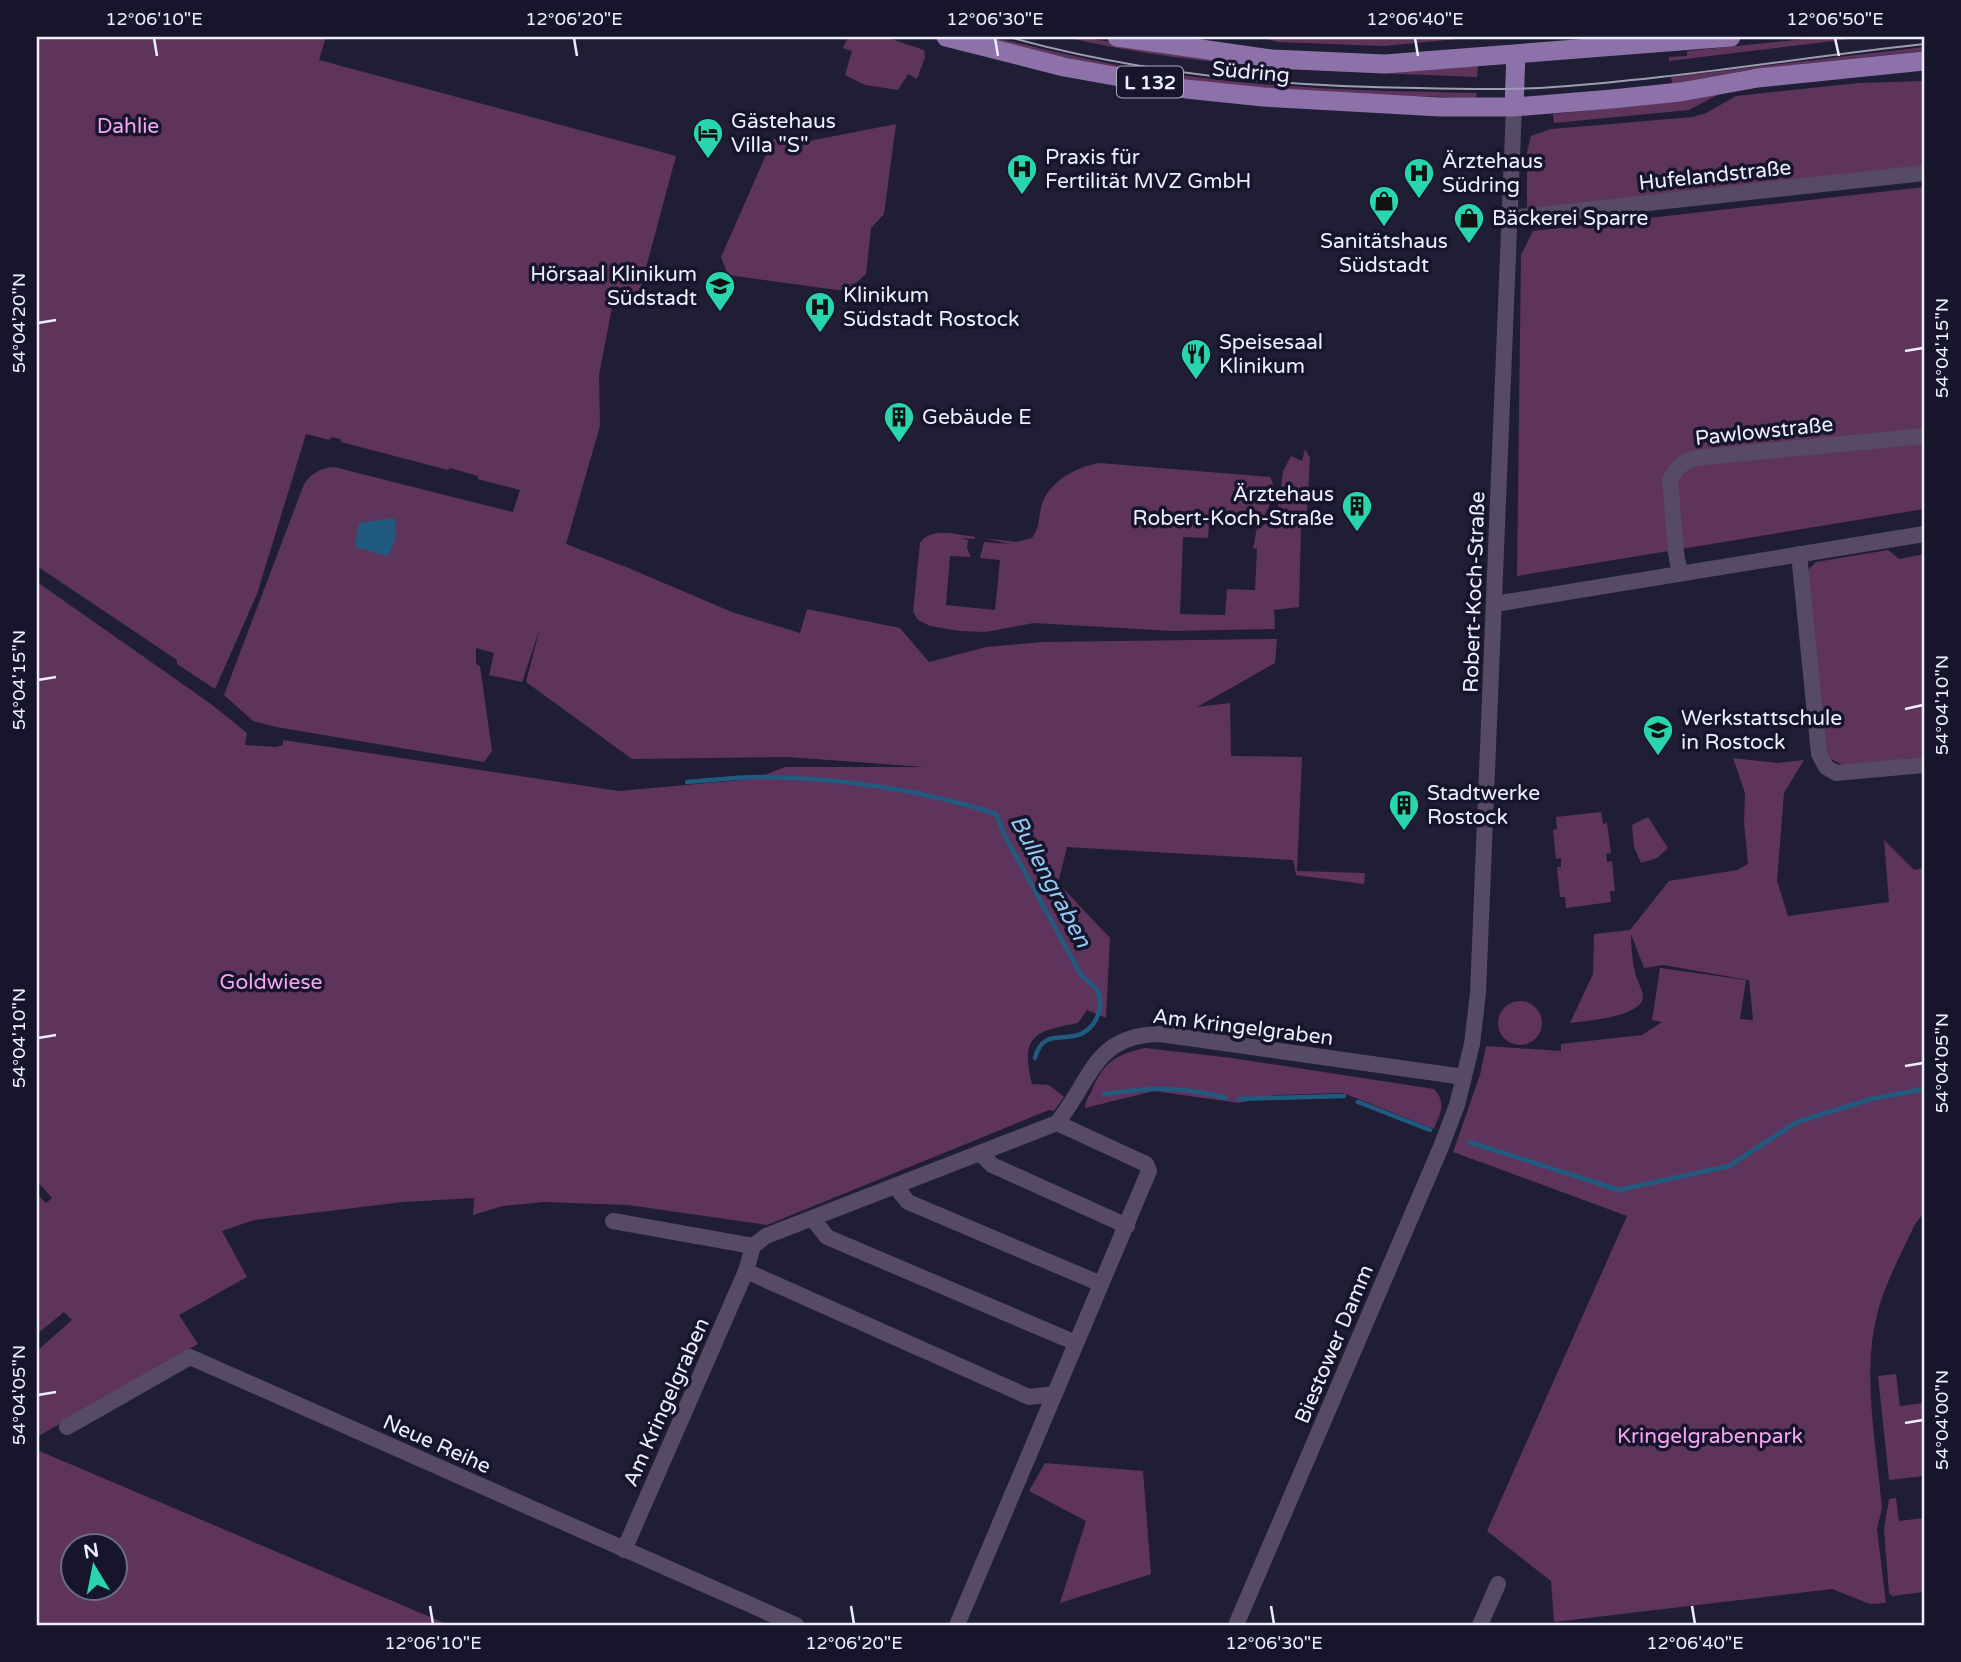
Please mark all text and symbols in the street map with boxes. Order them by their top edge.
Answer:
text: 12°06'10"E [105,8,203,30]
text: 12°06'20"E [525,8,623,30]
text: 12°06'30"E [946,8,1044,30]
text: 12°06'40"E [1366,8,1464,30]
text: 12°06'50"E [1786,8,1884,30]
street label: Südring [1211,57,1291,88]
road number: L 132 [1117,66,1183,97]
place label: Gästehaus Villa "S" [731,109,836,158]
park label: Dahlie [97,114,159,139]
hotel icon: Gästehaus Villa "S" [691,116,725,160]
place label: Praxis für Fertilität MVZ GmbH [1045,145,1251,194]
place label: Ärztehaus Südring [1442,149,1543,198]
hospital icon: Praxis für Fertilität MVZ GmbH [1005,152,1039,196]
street label: Hufelandstraße [1638,155,1793,196]
hospital icon: Ärztehaus Südring [1402,156,1436,200]
shop icon: Sanitätshaus Südstadt [1367,184,1401,228]
shop icon: Bäckerei Sparre [1452,201,1486,245]
place label: Bäckerei Sparre [1492,206,1649,231]
place label: Sanitätshaus Südstadt [1320,229,1448,278]
place label: Hörsaal Klinikum Südstadt [530,262,697,311]
school or university icon: Hörsaal Klinikum Südstadt [703,269,737,313]
text: 54°04'20"N [8,273,30,373]
place label: Klinikum Südstadt Rostock [843,283,1019,332]
hospital icon: Klinikum Südstadt Rostock [803,290,837,334]
text: 54°04'15"N [1931,298,1953,398]
place label: Speisesaal Klinikum [1219,330,1323,379]
restaurant icon: Speisesaal Klinikum [1179,337,1213,381]
building icon: Gebäude E [882,400,916,444]
place label: Gebäude E [922,405,1032,430]
street label: Pawlowstraße [1694,412,1834,451]
place label: Ärztehaus Robert-Koch-Straße [1133,482,1334,531]
building icon: Ärztehaus Robert-Koch-Straße [1340,489,1374,533]
street label: Robert-Koch-Straße [1458,491,1491,693]
text: 54°04'15"N [8,630,30,730]
text: 54°04'10"N [1931,655,1953,755]
place label: Werkstattschule in Rostock [1681,706,1842,755]
school or university icon: Werkstattschule in Rostock [1641,713,1675,757]
place label: Stadtwerke Rostock [1427,781,1540,830]
building icon: Stadtwerke Rostock [1387,788,1421,832]
water label: Bullengraben [1003,810,1097,953]
park label: Goldwiese [220,970,323,995]
text: 54°04'10"N [8,988,30,1088]
street label: Am Kringelgraben [1151,1004,1335,1051]
text: 54°04'05"N [1931,1013,1953,1113]
street label: Biestower Damm [1290,1261,1379,1427]
street label: Am Kringelgraben [618,1314,715,1490]
text: 54°04'05"N [8,1345,30,1445]
text: 54°04'00"N [1931,1370,1953,1470]
street label: Neue Reihe [379,1410,495,1479]
park label: Kringelgrabenpark [1617,1424,1803,1449]
north arrow [60,1532,130,1602]
text: N [82,1539,101,1563]
text: 12°06'10"E [384,1632,482,1654]
text: 12°06'20"E [805,1632,903,1654]
text: 12°06'30"E [1225,1632,1323,1654]
text: 12°06'40"E [1646,1632,1744,1654]

